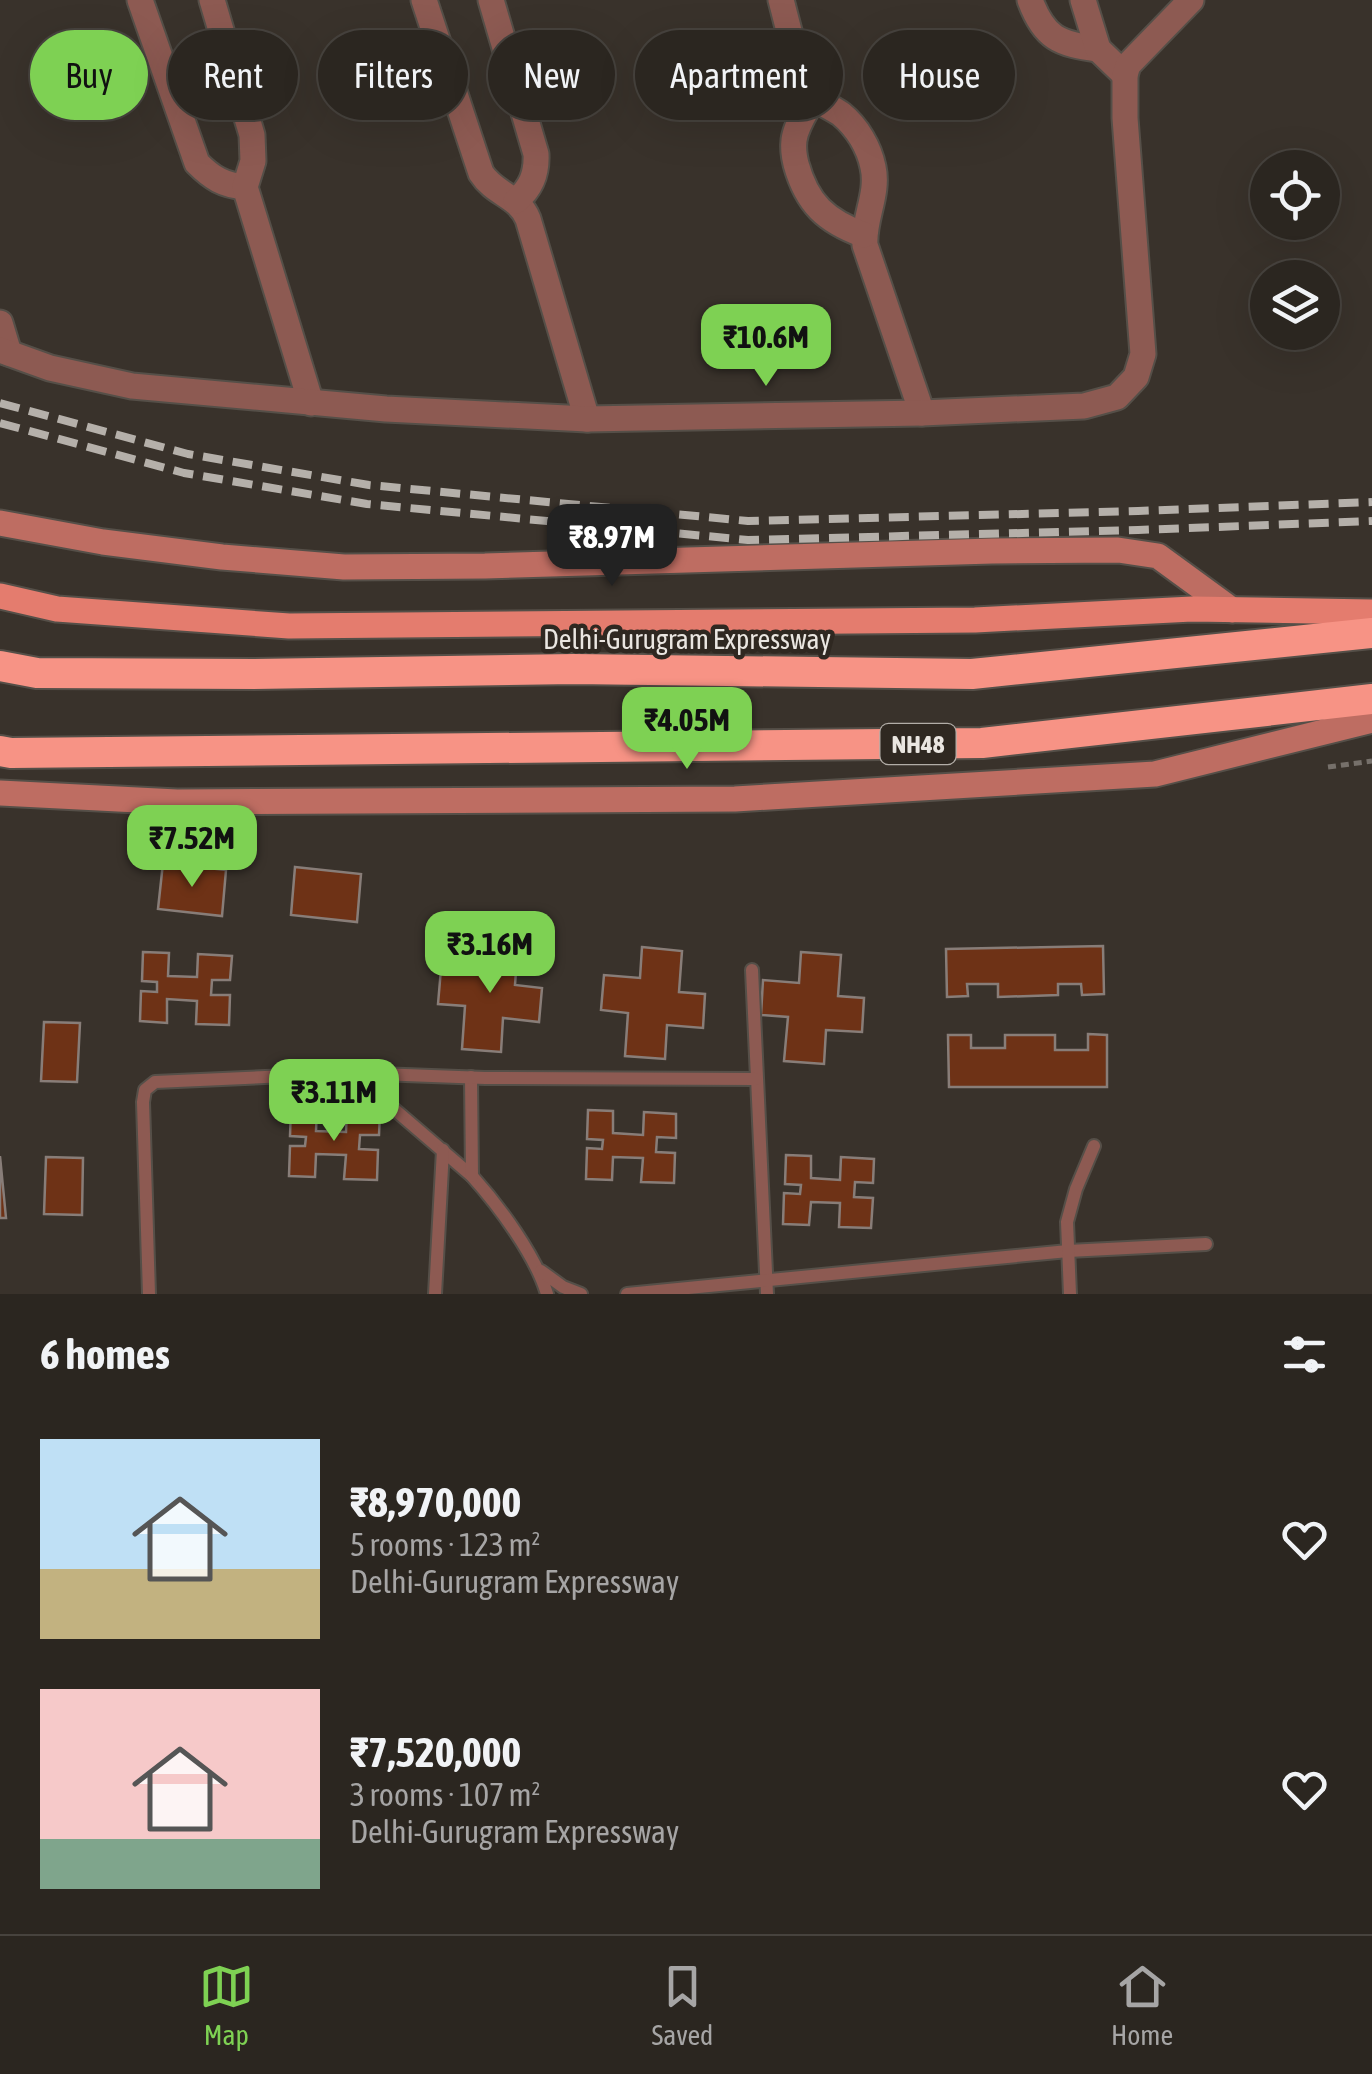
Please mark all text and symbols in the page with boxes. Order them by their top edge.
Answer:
chip: Buy [30,30,148,120]
chip: Rent [168,30,298,120]
chip: Filters [318,30,468,120]
chip: New [488,30,615,120]
chip: Apartment [635,30,843,120]
chip: House [863,30,1015,120]
map controls [1250,150,1340,350]
button: locate [1250,150,1340,240]
button: layers [1250,260,1340,350]
pin: ₹10.6M [685,304,847,389]
text: ₹10.6M [723,318,809,355]
pin: ₹8.97M [531,504,693,589]
text: ₹8.97M [569,518,655,555]
street label: Delhi-Gurugram Expressway [543,623,831,655]
pin: ₹4.05M [606,687,768,772]
text: ₹4.05M [644,701,730,738]
road number: NH48 [880,724,956,764]
pin: ₹7.52M [111,805,273,890]
text: ₹7.52M [149,819,235,856]
pin: ₹3.16M [409,911,571,996]
text: ₹3.16M [447,925,533,962]
pin: ₹3.11M [253,1059,415,1144]
text: ₹3.11M [291,1073,377,1110]
icon: filters [1277,1327,1332,1382]
text: 6 homes [40,1330,170,1378]
text: ₹8,970,000 [350,1478,521,1526]
icon: home [120,1479,240,1599]
icon: heart [1277,1512,1332,1567]
text: 5 rooms · 123 m² [350,1526,540,1563]
text: Delhi-Gurugram Expressway [350,1563,679,1600]
text: ₹7,520,000 [350,1728,521,1776]
icon: home [120,1729,240,1849]
icon: heart [1277,1762,1332,1817]
text: 3 rooms · 107 m² [350,1776,540,1813]
text: Delhi-Gurugram Expressway [350,1813,679,1850]
tab: Map [199,1959,254,2051]
tab: Saved [651,1959,713,2051]
tab: Home [1111,1959,1173,2051]

